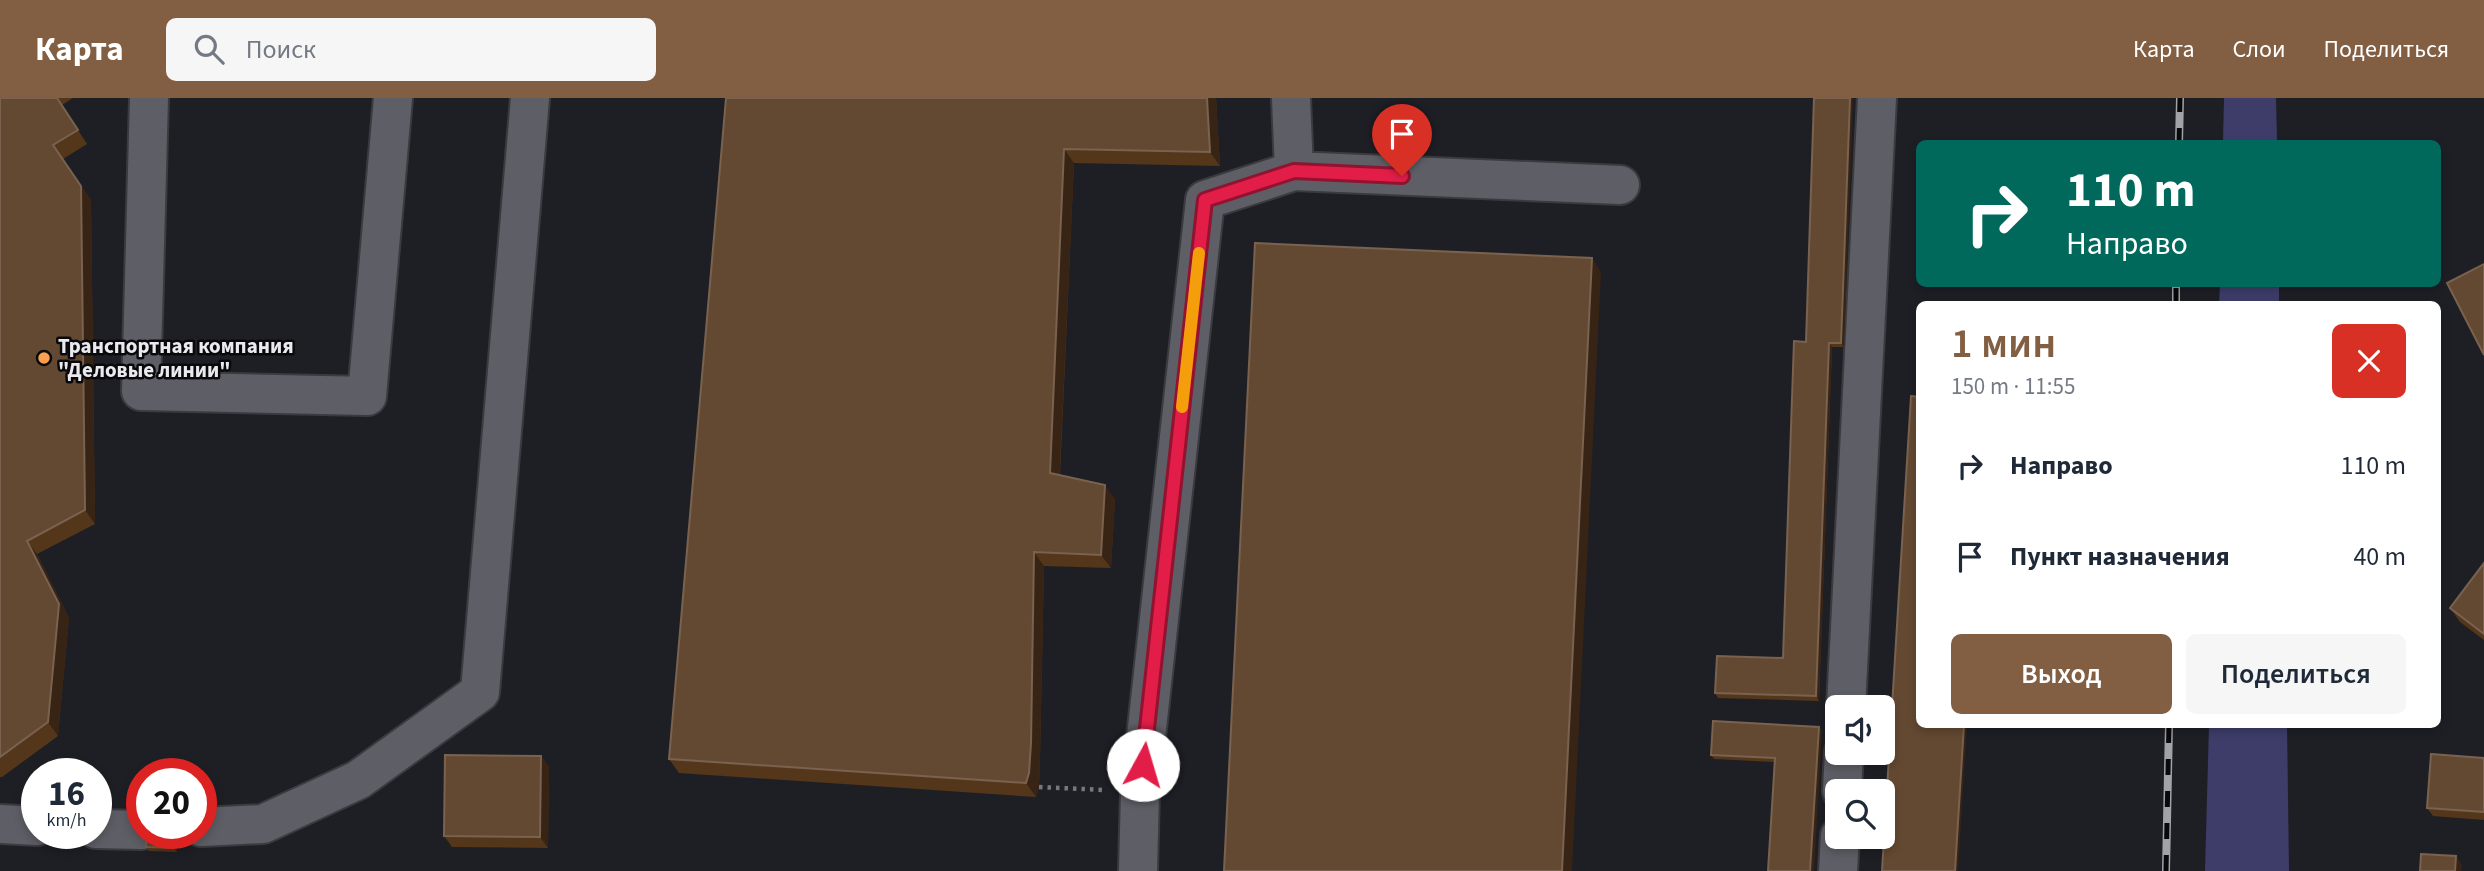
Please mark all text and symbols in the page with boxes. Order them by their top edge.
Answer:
search box [166,18,656,81]
text: Карта [35,26,124,73]
icon: search [190,30,228,68]
text: Поиск [246,31,316,68]
text: Карта [2133,32,2195,67]
text: Слои [2233,32,2286,67]
text: Поделиться [2324,32,2449,67]
pin [1372,104,1432,176]
icon: arrive [1383,115,1421,153]
text: 110 m [2066,156,2195,226]
icon: right [1951,168,2042,259]
text: Направо [2066,221,2188,267]
text: 1 мин [1951,314,2056,374]
button: close [2332,324,2406,398]
place label: Транспортная компания "Деловые линии" [58,331,294,385]
marker: Транспортная компания "Деловые линии" [36,350,52,366]
text: 150 m · 11:55 [1951,370,2075,403]
icon: right [1951,447,1989,485]
text: Направо [2010,447,2113,484]
text: 110 m [2340,447,2406,484]
icon: arrive [1951,538,1989,576]
text: Пункт назначения [2010,538,2230,575]
text: 40 m [2353,538,2406,575]
button: Выход [1951,634,2172,714]
button: Поделиться [2186,634,2406,714]
map controls [1825,695,1895,849]
button: sound [1825,695,1895,765]
position arrow [1106,728,1180,802]
speed limit sign: 20 [126,758,217,849]
text: 16 [48,769,85,819]
button: search [1825,779,1895,849]
text: km/h [47,808,86,833]

